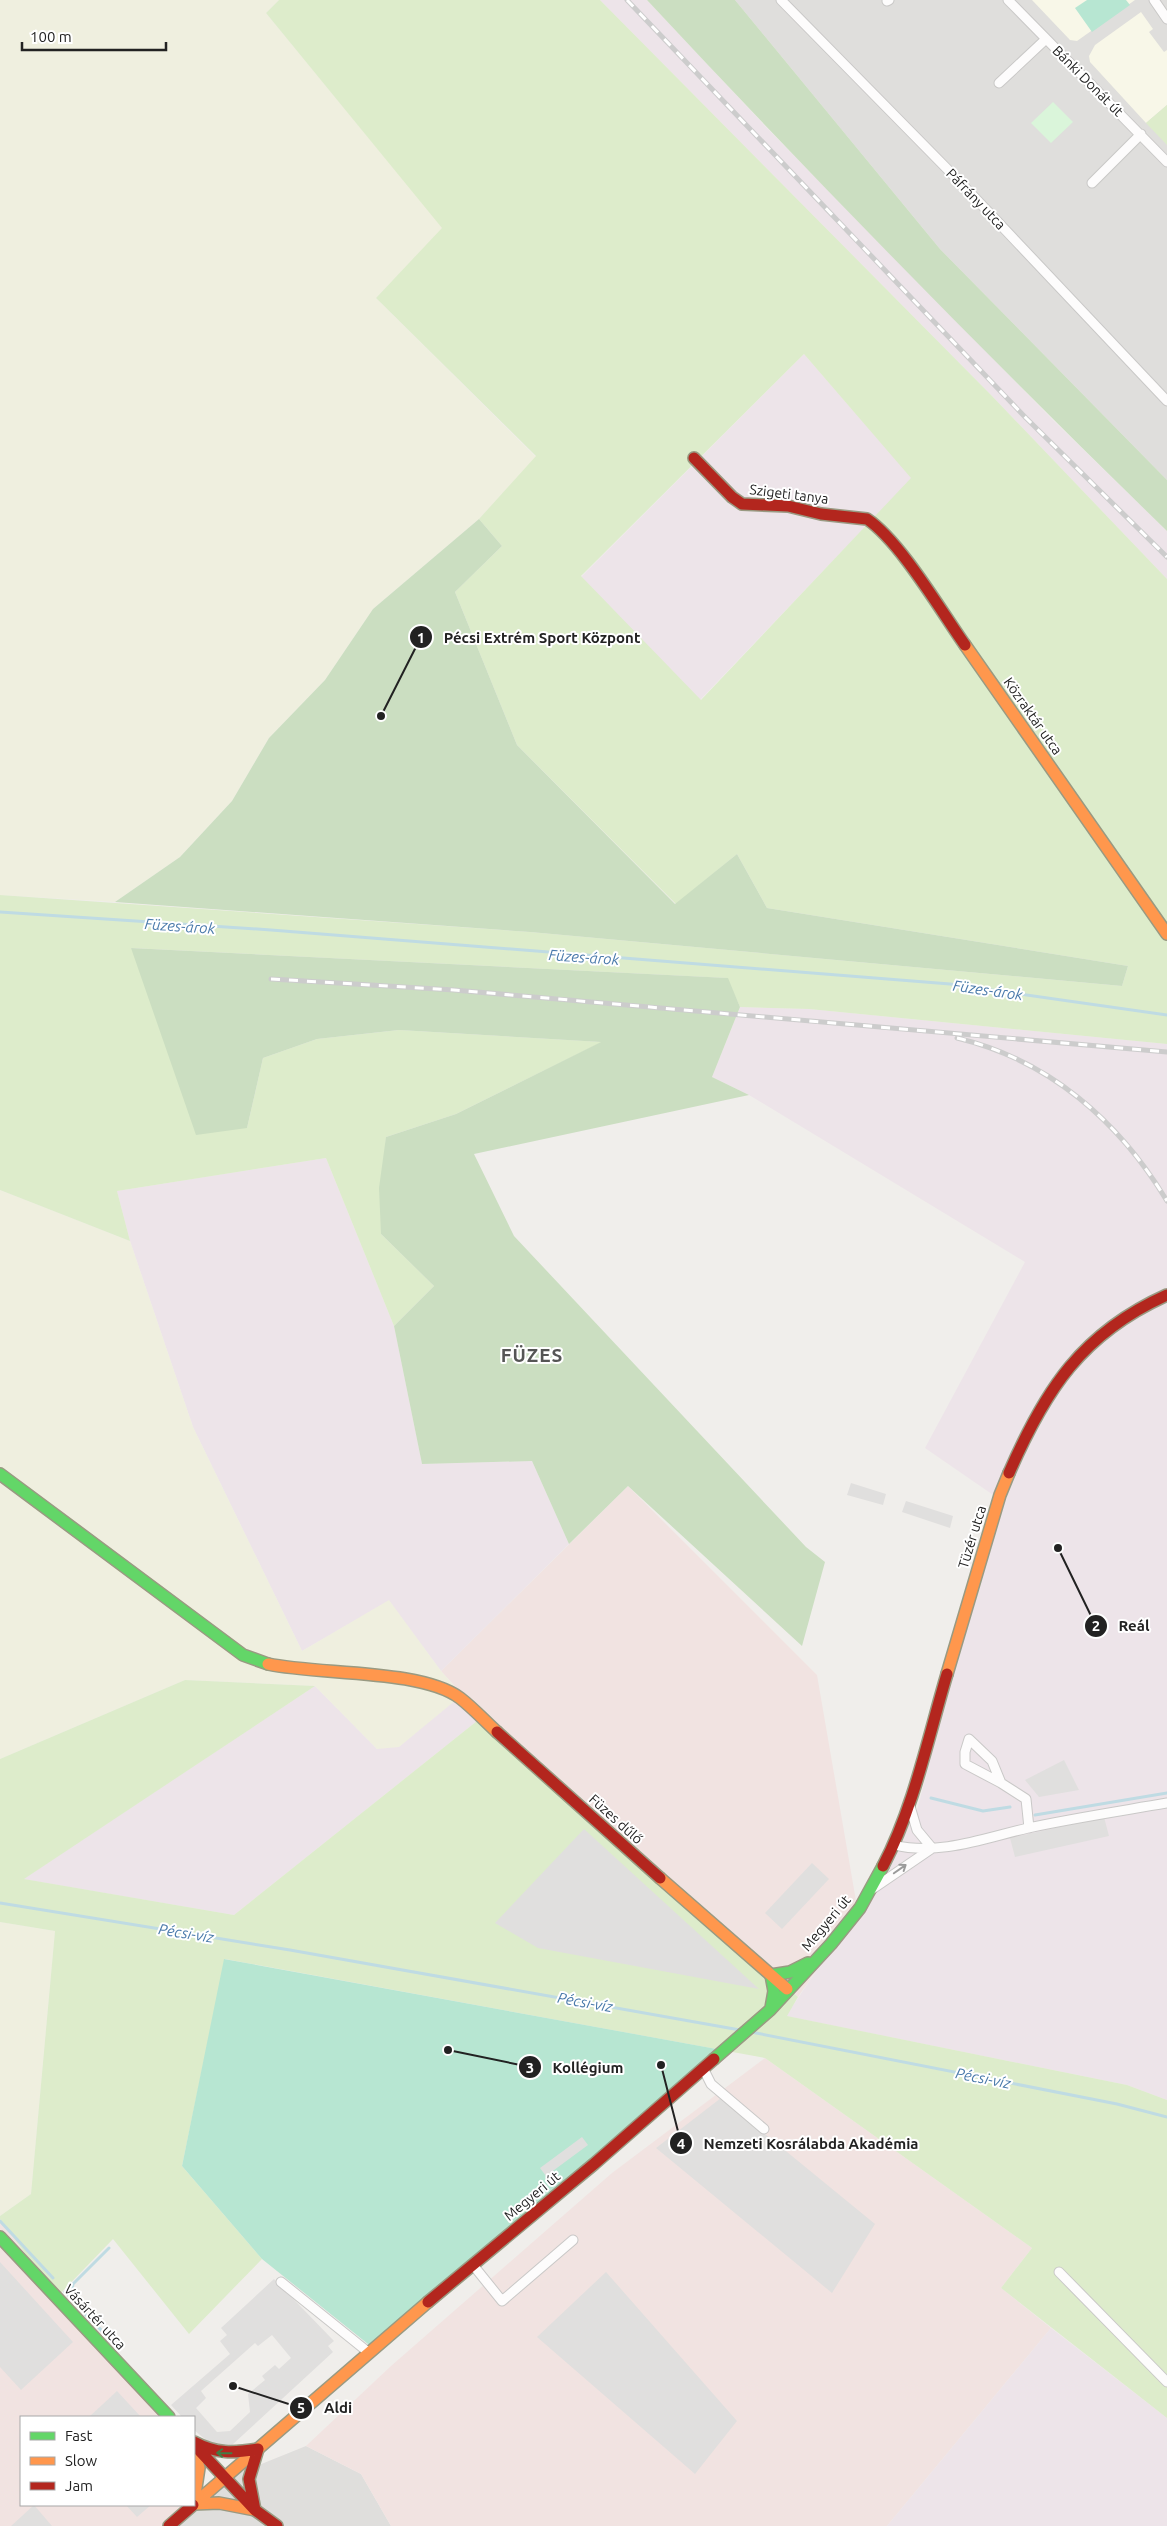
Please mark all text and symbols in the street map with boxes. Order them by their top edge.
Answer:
scale bar [22,20,166,52]
text: 100 m [30,28,72,45]
street label: Bánki Donát út [1049,42,1127,120]
street label: Páfrány utca [943,165,1009,233]
street label: Szigeti tanya [749,481,829,507]
callout: Pécsi Extrém Sport Központ [409,622,650,652]
text: 1 [417,629,425,646]
text: Pécsi Extrém Sport Központ [444,629,641,646]
street label: Közraktár utca [1000,674,1066,758]
water label: Füzes-árok [144,915,216,937]
water label: Füzes-árok [548,946,620,968]
water label: Füzes-árok [952,977,1024,1003]
district label: FÜZES [501,1344,563,1366]
street label: Tüzér utca [955,1504,989,1570]
callout: Reál [1084,1611,1159,1641]
text: 2 [1092,1617,1100,1634]
text: Reál [1119,1617,1150,1634]
street label: Füzes dűlő [586,1791,646,1847]
one-way arrow [893,1864,907,1874]
street label: Megyeri út [798,1892,854,1954]
water label: Pécsi-víz [157,1920,216,1946]
water label: Pécsi-víz [556,1989,615,2015]
callout: Kollégium [518,2052,634,2082]
text: 3 [526,2059,534,2076]
text: Kollégium [553,2059,623,2076]
water label: Pécsi-víz [954,2064,1013,2092]
callout: Nemzeti Kosrálabda Akadémia [668,2128,928,2158]
text: 4 [677,2135,685,2152]
text: Nemzeti Kosrálabda Akadémia [704,2135,918,2152]
street label: Megyeri út [501,2168,563,2224]
street label: Vásártér utca [61,2281,129,2353]
callout: Aldi [289,2393,362,2423]
text: 5 [297,2399,305,2416]
text: Aldi [324,2399,352,2416]
legend [20,2416,195,2506]
text: Fast [65,2427,93,2444]
one-way arrow [217,2448,233,2457]
text: Slow [65,2452,98,2469]
text: Jam [65,2477,93,2494]

